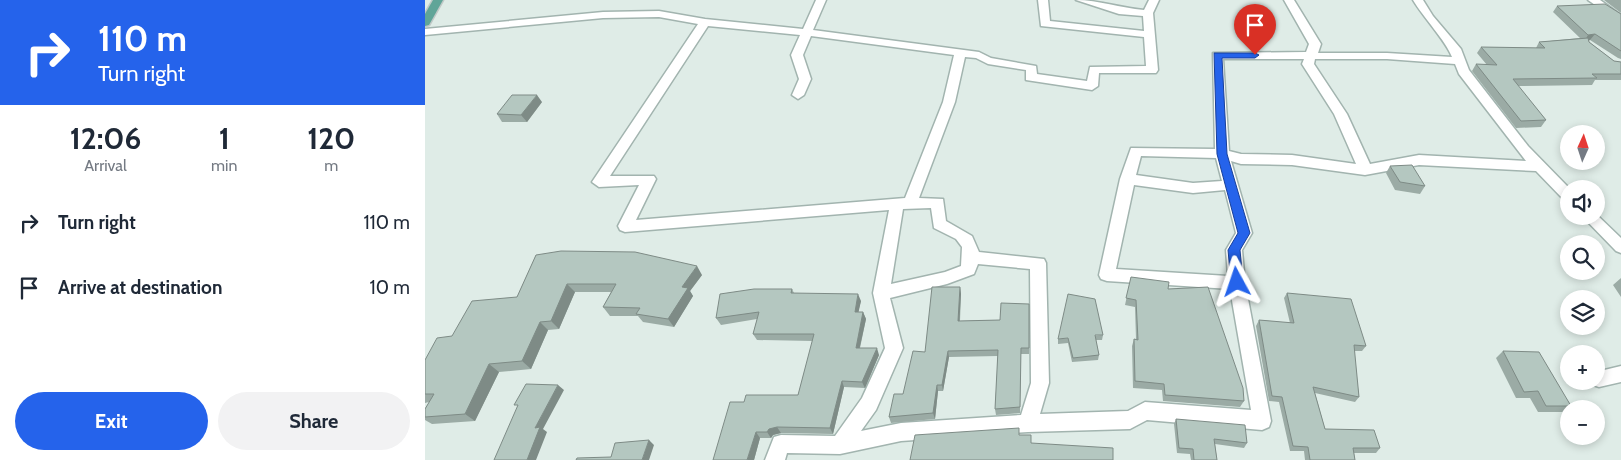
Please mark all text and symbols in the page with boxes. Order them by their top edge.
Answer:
pin [1234,4,1276,55]
icon: arrive [1241,11,1269,39]
text: 110 m [98,17,187,60]
icon: right [15,20,80,85]
text: Turn right [98,60,185,87]
text: 12:06 [70,120,141,157]
text: 1 [219,120,230,157]
text: 120 [307,120,355,157]
north arrow [1560,125,1605,170]
map controls [1560,125,1605,445]
text: Arrival [84,156,127,175]
text: min [211,156,237,175]
text: m [324,156,338,175]
button: sound [1560,180,1605,225]
icon: right [15,209,43,237]
text: Turn right [58,211,136,234]
text: 110 m [363,211,410,234]
button: search [1560,235,1605,280]
position arrow [1210,255,1262,307]
icon: arrive [15,274,43,302]
text: Arrive at destination [58,276,222,299]
text: 10 m [370,276,410,299]
button: layers [1560,290,1605,335]
button: + [1560,345,1605,390]
button: Exit [15,392,208,450]
button: Share [218,392,410,450]
button: − [1560,400,1605,445]

